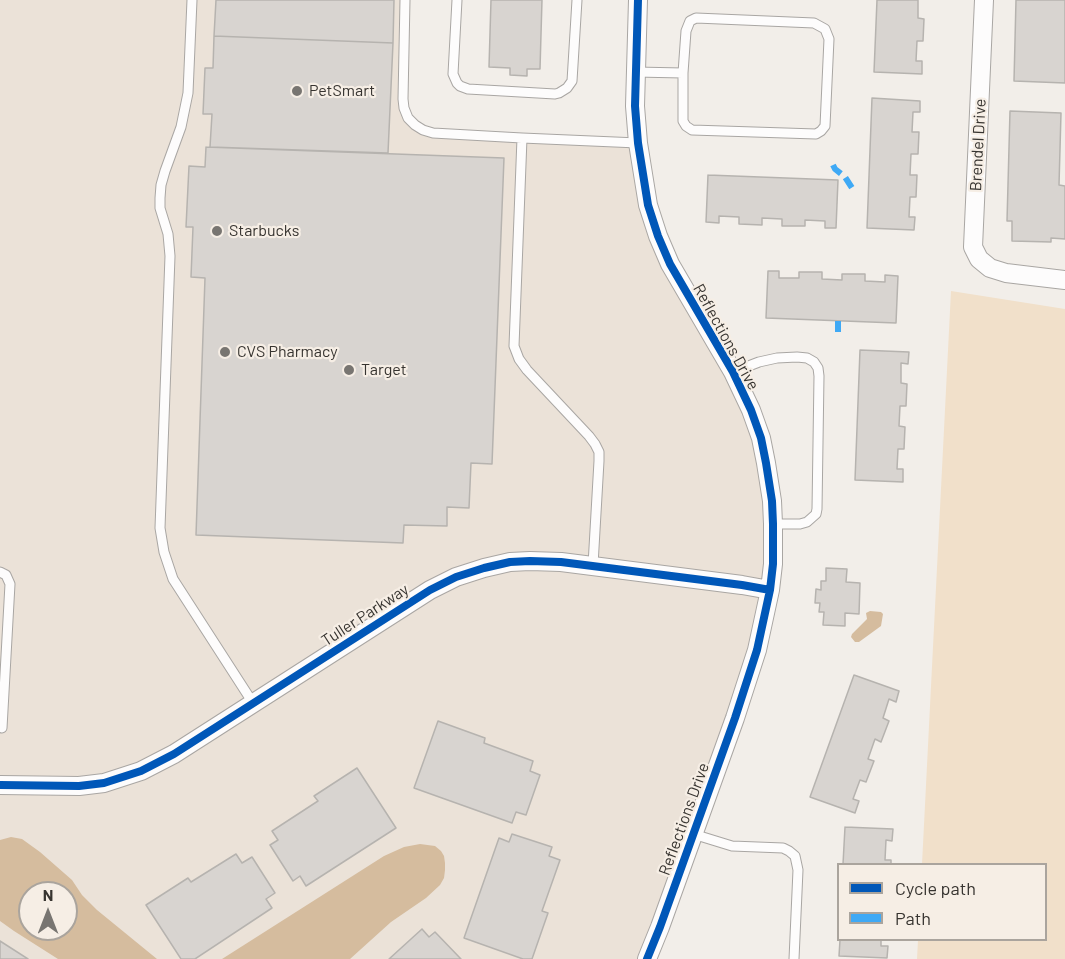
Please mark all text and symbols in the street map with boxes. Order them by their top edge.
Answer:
place label: PetSmart [309,81,375,101]
marker: PetSmart [290,84,304,98]
street label: Brendel Drive [966,98,990,192]
place label: Starbucks [229,221,299,241]
marker: Starbucks [210,224,224,238]
street label: Reflections Drive [689,281,763,393]
place label: CVS Pharmacy [237,342,338,362]
marker: CVS Pharmacy [218,345,232,359]
place label: Target [361,360,406,380]
marker: Target [342,363,356,377]
street label: Tuller Parkway [318,580,412,650]
street label: Reflections Drive [655,760,713,878]
legend [837,863,1047,941]
text: Cycle path [895,877,976,899]
north arrow [18,881,78,941]
text: N [43,885,53,904]
text: Path [895,907,931,929]

